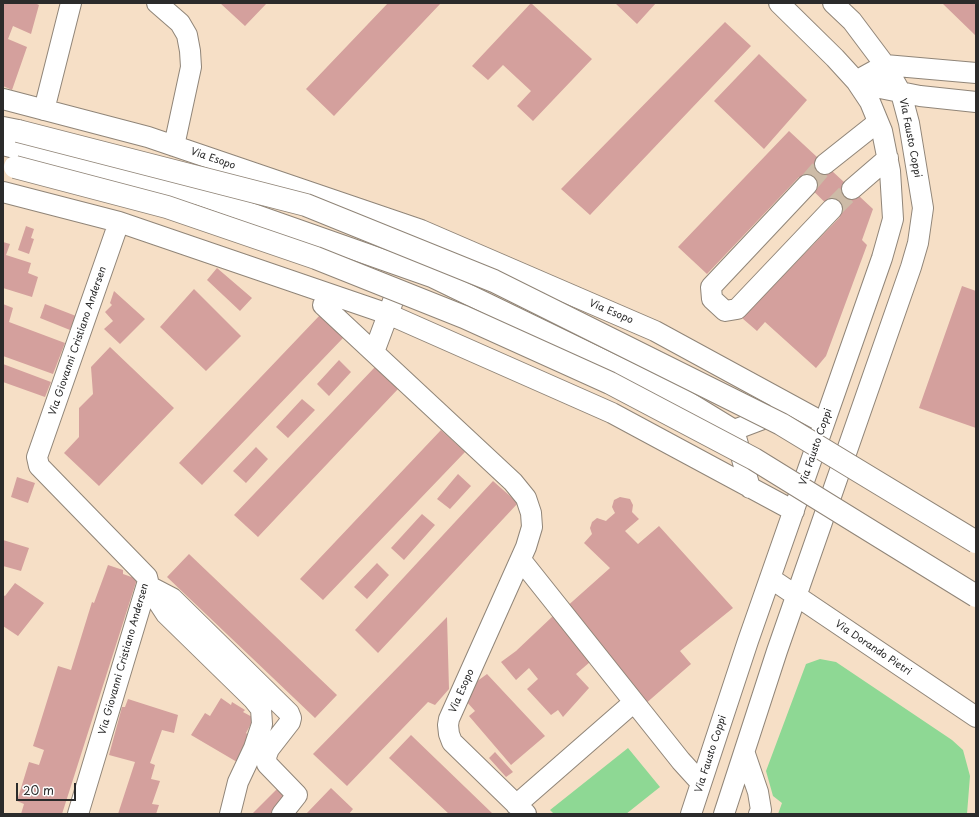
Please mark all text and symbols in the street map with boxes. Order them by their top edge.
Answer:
street label: Via Fausto Coppi [896,97,924,179]
street label: Via Esopo [189,146,237,172]
street label: Via Giovanni Cristiano Andersen [47,265,109,417]
street label: Via Esopo [587,297,635,327]
street label: Via Fausto Coppi [797,407,835,487]
street label: Via Giovanni Cristiano Andersen [97,582,151,736]
street label: Via Dorando Pietri [833,618,913,678]
street label: Via Esopo [447,667,477,715]
street label: Via Fausto Coppi [693,714,729,794]
scale bar [18,775,78,801]
text: 20 m [23,781,54,799]

